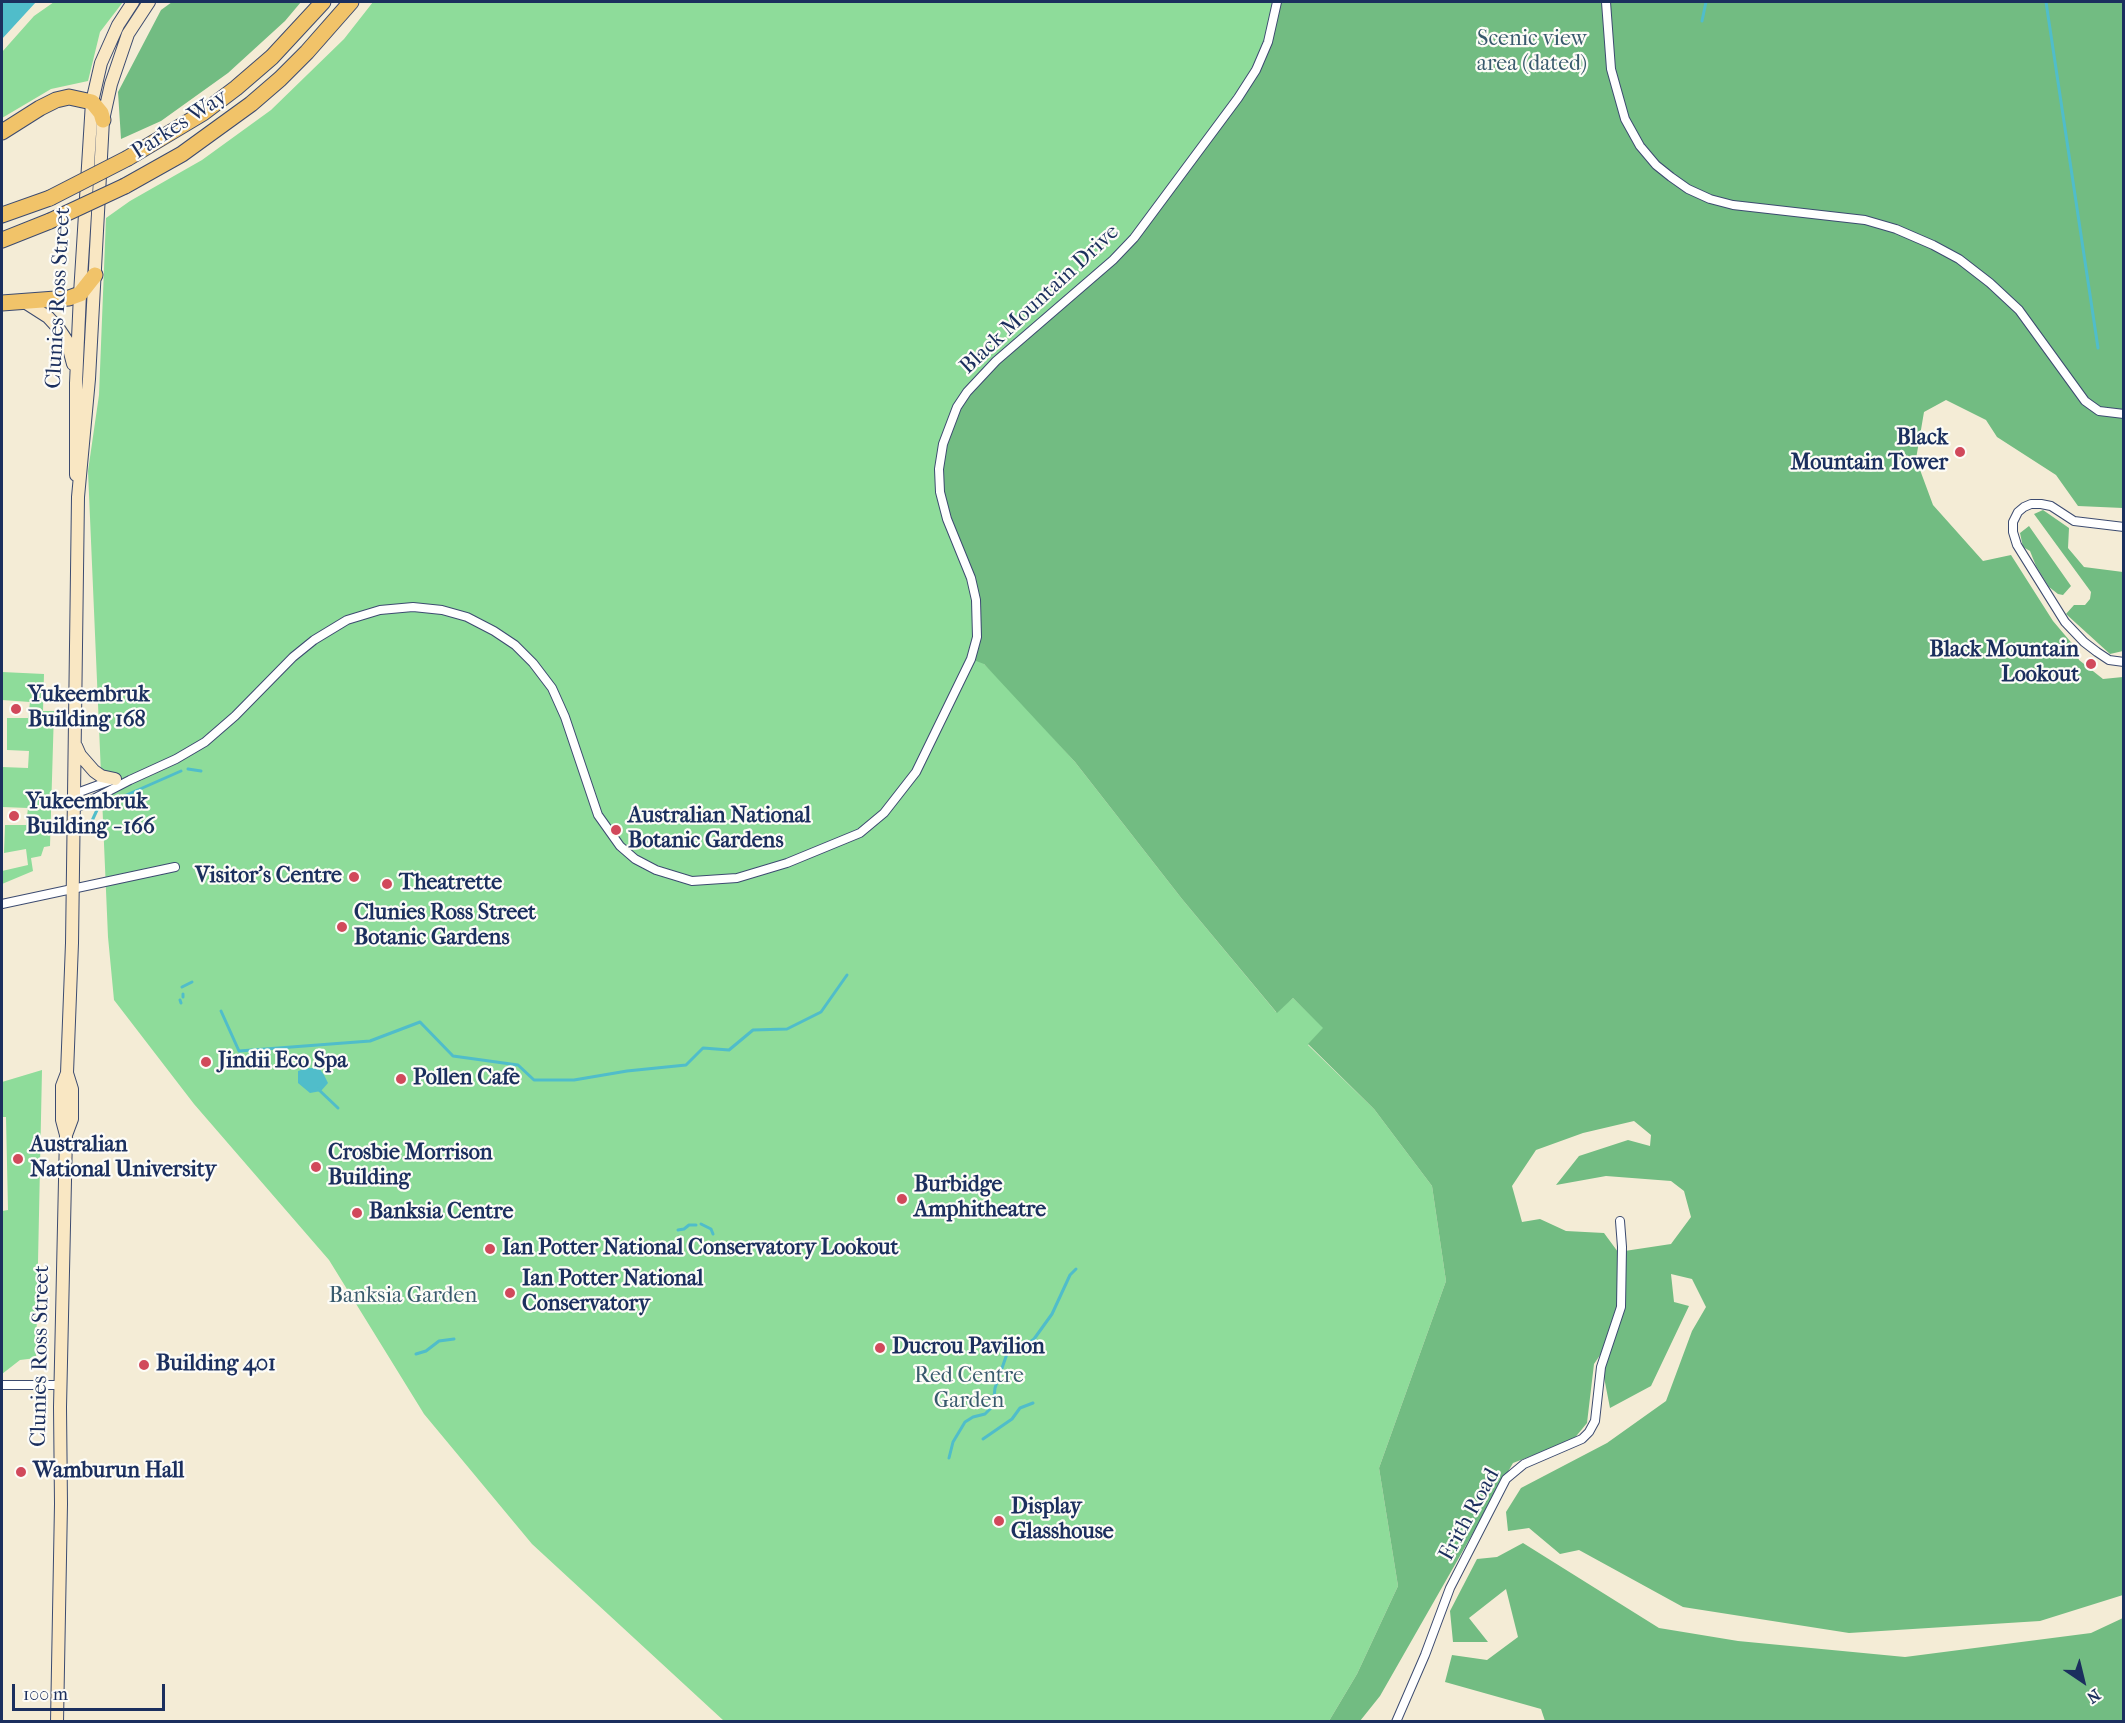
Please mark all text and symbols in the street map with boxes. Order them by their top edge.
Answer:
park label: Scenic view area (dated) [1477,27,1587,78]
street label: Parkes Way [127,84,233,166]
street label: Clunies Ross Street [41,206,77,390]
street label: Black Mountain Drive [955,219,1125,381]
place label: Black Mountain Tower [1790,426,1948,478]
marker: Black Mountain Tower [1953,445,1967,459]
place label: Black Mountain Lookout [1930,638,2079,690]
marker: Black Mountain Lookout [2084,657,2098,671]
place label: Yukeembruk Building 168 [28,683,149,734]
marker: Yukeembruk Building 168 [9,702,23,716]
place label: Yukeembruk Building - 166 [26,790,155,842]
place label: Australian National Botanic Gardens [628,804,811,855]
marker: Yukeembruk Building - 166 [7,809,21,823]
marker: Australian National Botanic Gardens [609,823,623,837]
place label: Visitor's Centre [195,864,342,890]
marker: Visitor's Centre [347,870,361,884]
place label: Theatrette [399,871,502,897]
marker: Theatrette [380,877,394,891]
place label: Clunies Ross Street Botanic Gardens [354,901,536,952]
marker: Clunies Ross Street Botanic Gardens [335,920,349,934]
place label: Jindii Eco Spa [218,1049,347,1075]
marker: Jindii Eco Spa [199,1055,213,1069]
place label: Pollen Cafe [413,1066,520,1092]
marker: Pollen Cafe [394,1072,408,1086]
place label: Australian National University [30,1133,216,1184]
place label: Crosbie Morrison Building [328,1141,493,1192]
marker: Australian National University [11,1152,25,1166]
marker: Crosbie Morrison Building [309,1160,323,1174]
place label: Burbidge Amphitheatre [914,1173,1046,1224]
marker: Burbidge Amphitheatre [895,1192,909,1206]
place label: Banksia Centre [369,1200,513,1226]
marker: Banksia Centre [350,1206,364,1220]
place label: Ian Potter National Conservatory Lookout [502,1236,898,1262]
marker: Ian Potter National Conservatory Lookout [483,1242,497,1256]
street label: Clunies Ross Street [26,1265,56,1447]
place label: Ian Potter National Conservatory [522,1267,703,1318]
park label: Banksia Garden [329,1284,477,1310]
marker: Ian Potter National Conservatory [503,1286,517,1300]
place label: Ducrou Pavilion [892,1335,1045,1361]
marker: Ducrou Pavilion [873,1341,887,1355]
place label: Building 401 [156,1352,276,1378]
marker: Building 401 [137,1358,151,1372]
park label: Red Centre Garden [914,1364,1024,1416]
place label: Wamburun Hall [33,1459,184,1485]
street label: Frith Road [1434,1464,1506,1566]
marker: Wamburun Hall [14,1465,28,1479]
place label: Display Glasshouse [1011,1495,1114,1546]
marker: Display Glasshouse [992,1514,1006,1528]
north arrow [2053,1651,2113,1711]
scale bar [15,1672,168,1710]
text: 100 m [23,1684,68,1705]
text: N [2083,1685,2104,1707]

